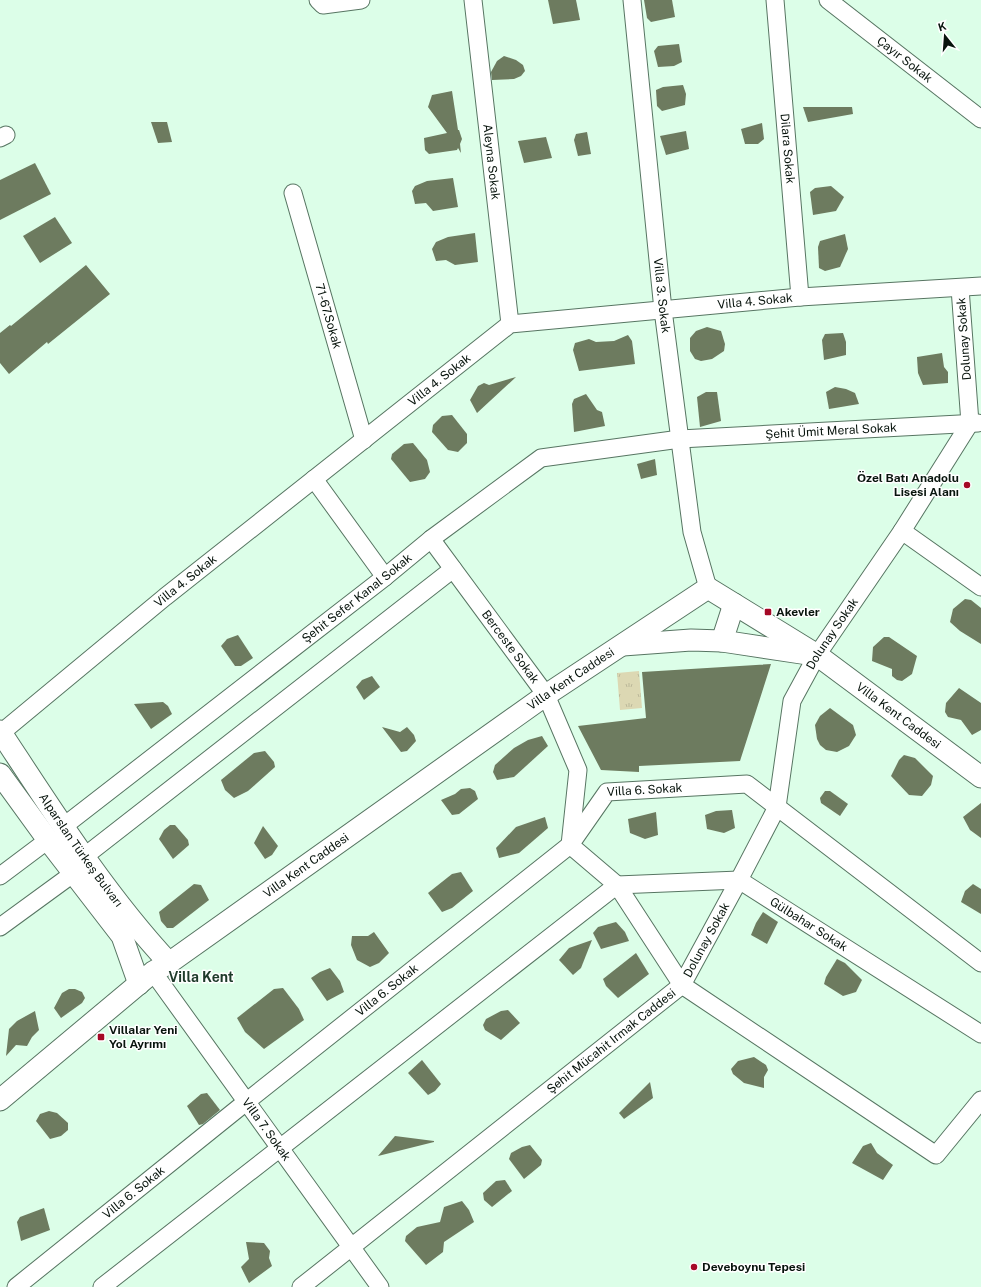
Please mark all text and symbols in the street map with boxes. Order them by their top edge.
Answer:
north arrow [925,16,965,56]
text: K [937,20,948,33]
street label: Çayır Sokak [874,34,935,86]
street label: Dilara Sokak [778,113,797,184]
street label: Aleyna Sokak [480,123,503,201]
street label: Villa 3. Sokak [651,257,673,334]
street label: 71-67.Sokak [312,282,344,351]
street label: Villa 4. Sokak [717,291,794,312]
street label: Dolunay Sokak [954,297,974,381]
street label: Villa 4. Sokak [405,351,474,409]
street label: Şehit Ümit Meral Sokak [765,420,897,441]
place label: Özel Batı Anadolu Lisesi Alanı [857,470,959,499]
marker: Özel Batı Anadolu Lisesi Alanı [962,480,972,490]
street label: Şehit Sefer Kanal Sokak [299,551,415,646]
street label: Villa 4. Sokak [151,552,220,610]
street label: Dolunay Sokak [803,595,861,672]
place label: Akevler [776,605,820,619]
street label: Berceste Sokak [479,607,542,687]
marker: Akevler [763,607,773,617]
street label: Villa Kent Caddesi [525,645,617,713]
street label: Villa Kent Caddesi [853,680,943,752]
street label: Villa 6. Sokak [606,781,683,799]
street label: Alparslan Türkeş Bulvarı [36,791,126,910]
street label: Villa Kent Caddesi [261,830,352,901]
street label: Gülbahar Sokak [767,894,850,954]
street label: Dolunay Sokak [680,900,733,980]
street label: Villa 6. Sokak [353,961,421,1019]
district label: Villa Kent [168,969,234,985]
street label: Şehit Mücahit Irmak Caddesi [544,986,679,1096]
place label: Villalar Yeni Yol Ayrımı [109,1023,178,1051]
marker: Villalar Yeni Yol Ayrımı [96,1032,106,1042]
street label: Villa 7. Sokak [239,1095,294,1164]
street label: Villa 6. Sokak [100,1163,168,1222]
place label: Deveboynu Tepesi [702,1260,805,1274]
marker: Deveboynu Tepesi [689,1262,699,1272]

